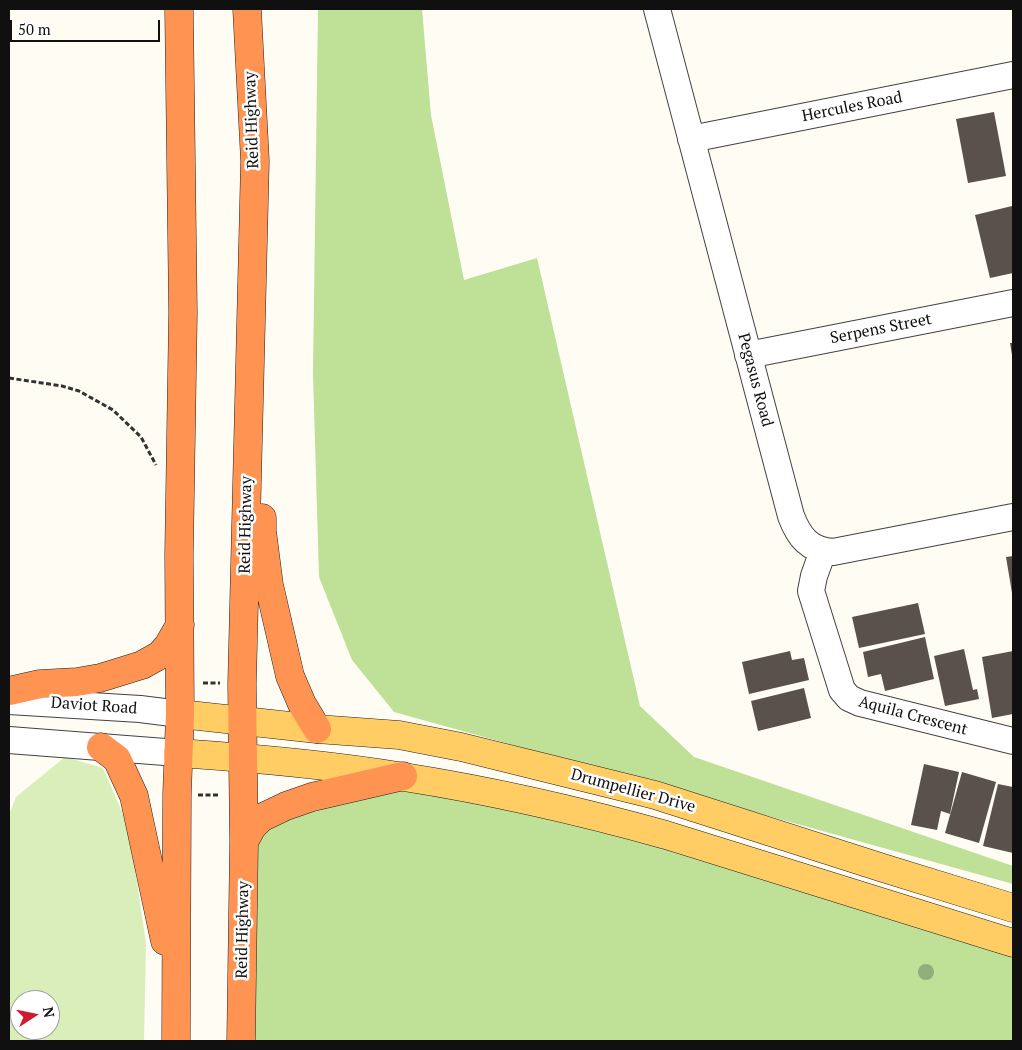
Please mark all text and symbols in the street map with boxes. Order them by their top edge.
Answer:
scale bar [12,10,162,42]
text: 50 m [18,19,51,39]
street label: Reid Highway [241,71,263,169]
street label: Hercules Road [800,88,904,126]
street label: Serpens Street [829,310,933,348]
street label: Pegasus Road [733,331,777,429]
street label: Reid Highway [236,476,256,574]
street label: Aquila Crescent [856,692,970,740]
street label: Daviot Road [50,693,138,719]
street label: Drumpellier Drive [569,765,697,817]
street label: Reid Highway [233,881,253,979]
north arrow [10,990,60,1040]
text: N [39,1005,60,1019]

